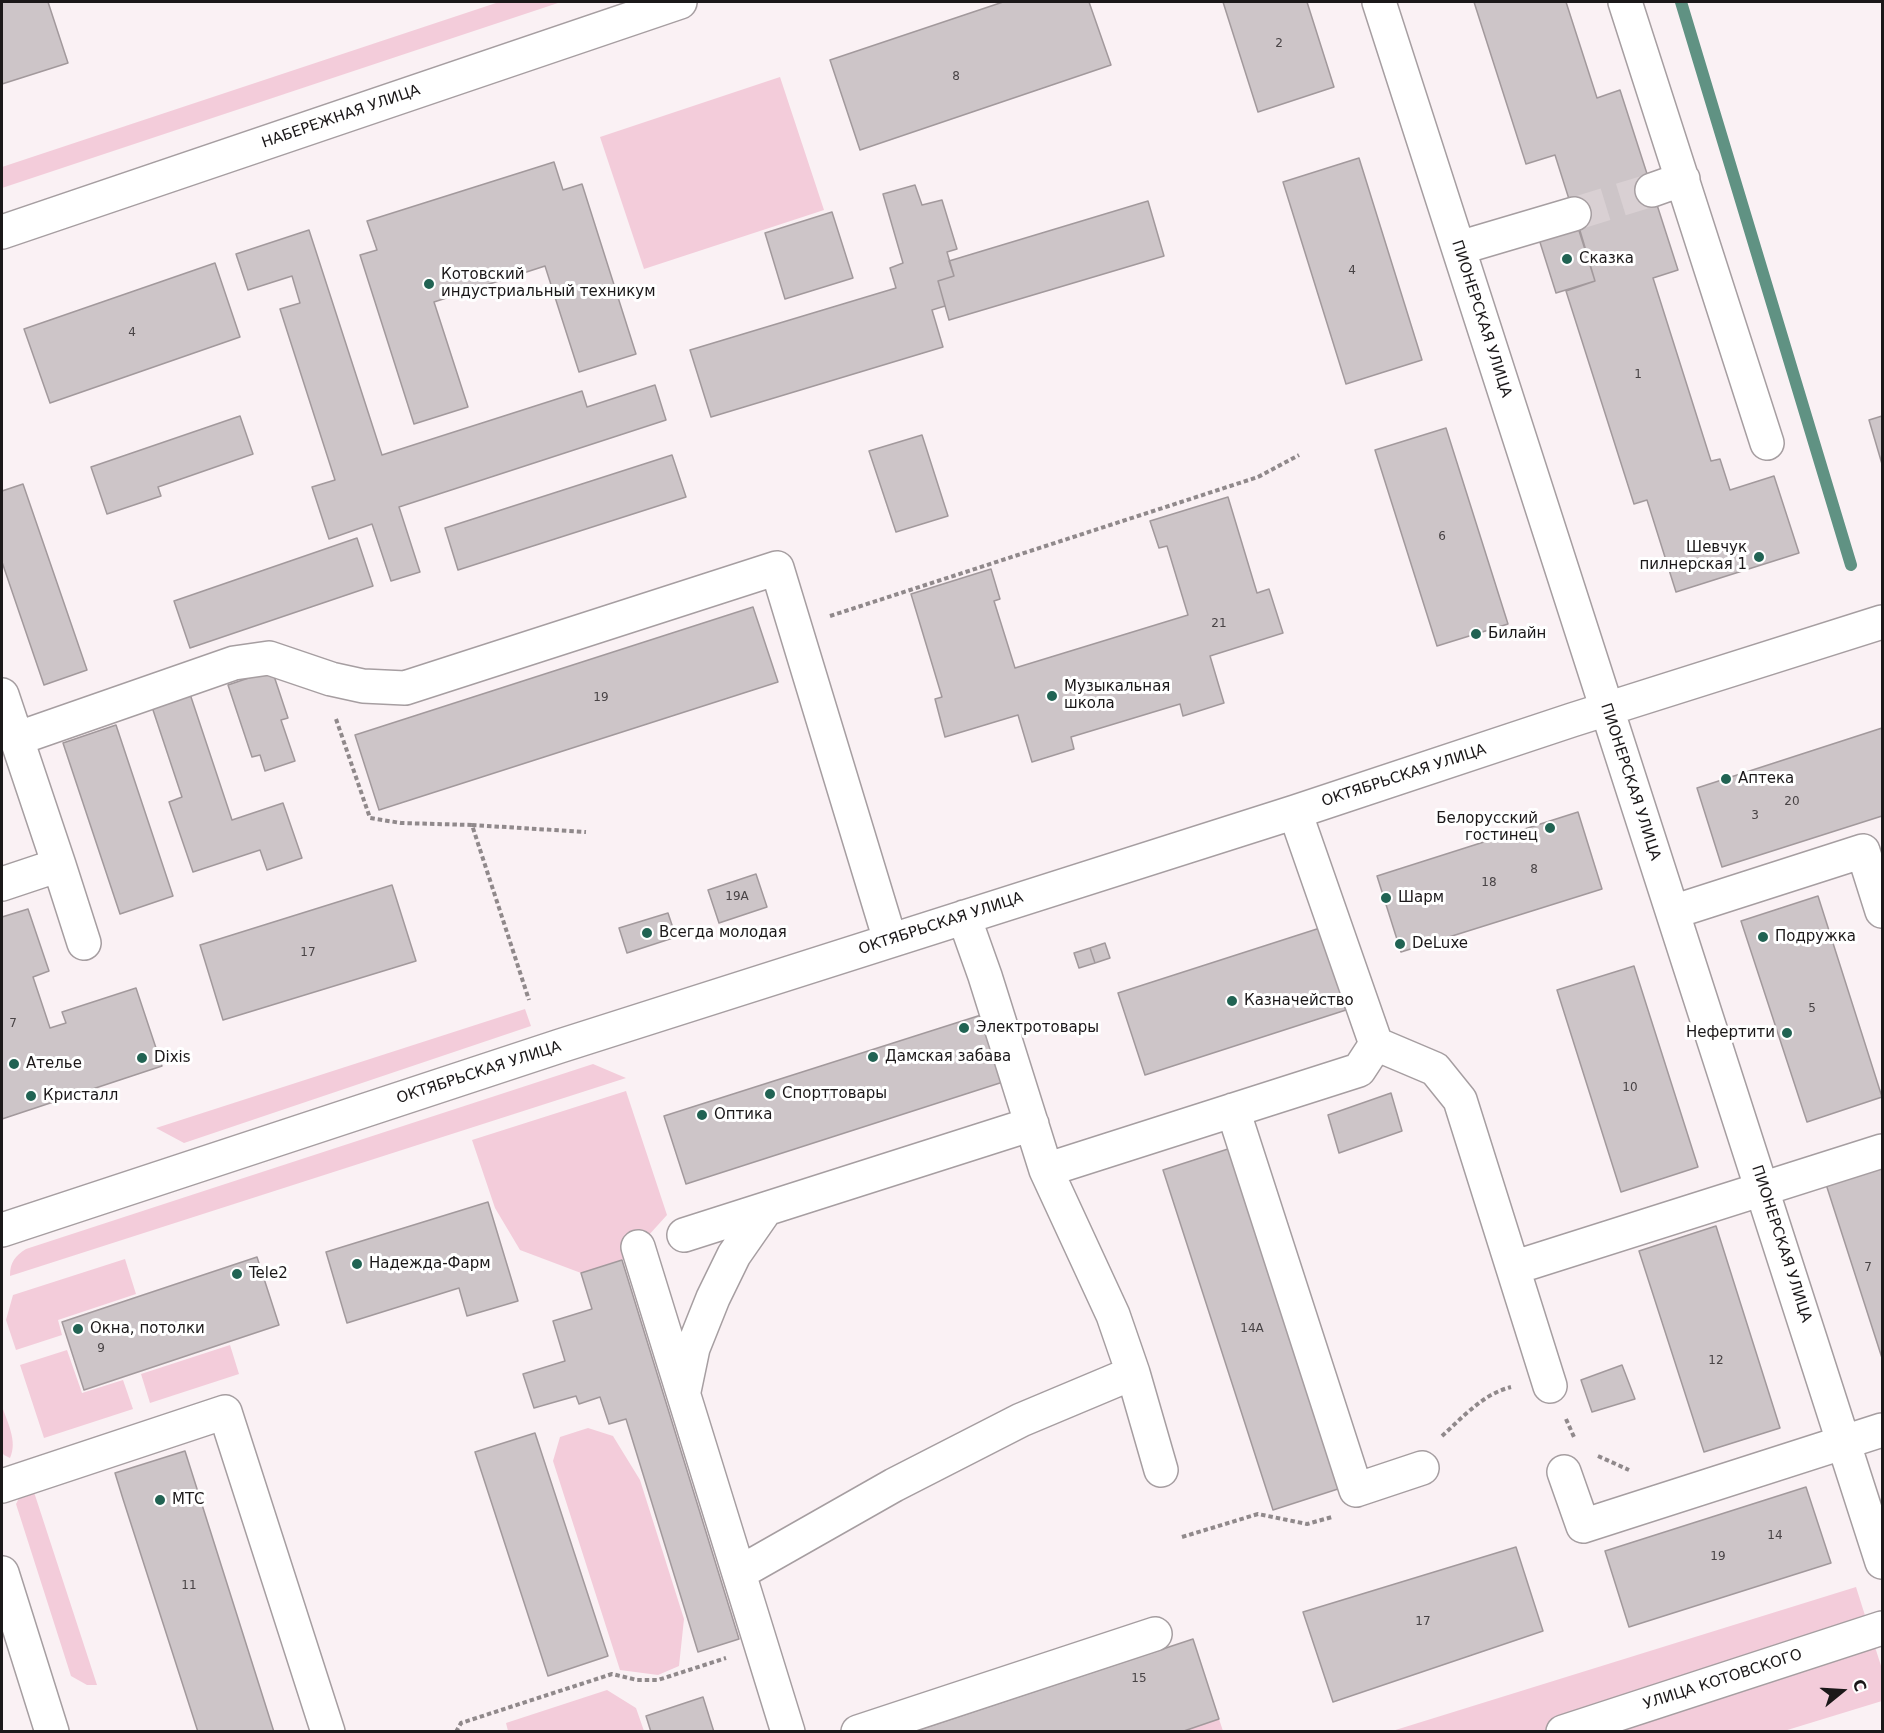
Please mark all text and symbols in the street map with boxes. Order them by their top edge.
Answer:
house number: 2 [1275,37,1283,51]
house number: 8 [952,70,960,84]
street label: НАБЕРЕЖНАЯ УЛИЦА [259,81,423,153]
street label: ПИОНЕРСКАЯ УЛИЦА [1447,238,1515,400]
place label: Сказка [1579,250,1634,268]
marker: Сказка [1560,252,1574,266]
house number: 4 [1348,264,1356,278]
place label: Котовский индустриальный техникум [441,266,655,301]
marker: Котовский индустриальный техникум [422,277,436,291]
house number: 4 [128,326,136,340]
house number: 1 [1634,368,1642,382]
house number: 6 [1438,530,1446,544]
place label: Шевчук пилнерская 1 [1639,539,1747,574]
marker: Шевчук пилнерская 1 [1752,550,1766,564]
house number: 21 [1211,617,1227,631]
place label: Билайн [1488,625,1546,643]
marker: Билайн [1469,627,1483,641]
place label: Музыкальная школа [1064,678,1170,713]
marker: Музыкальная школа [1045,689,1059,703]
house number: 19 [593,691,609,705]
street label: ПИОНЕРСКАЯ УЛИЦА [1596,701,1664,863]
street label: ОКТЯБРЬСКАЯ УЛИЦА [1320,741,1488,811]
place label: Аптека [1738,770,1794,788]
marker: Аптека [1719,772,1733,786]
house number: 20 [1784,795,1800,809]
house number: 3 [1751,809,1759,823]
place label: Белорусский гостинец [1436,810,1538,845]
marker: Белорусский гостинец [1543,821,1557,835]
house number: 8 [1530,863,1538,877]
house number: 18 [1481,876,1497,890]
street label: ОКТЯБРЬСКАЯ УЛИЦА [857,889,1025,959]
place label: Шарм [1398,889,1444,907]
house number: 19А [725,890,749,904]
marker: Шарм [1379,891,1393,905]
place label: Всегда молодая [659,924,787,942]
marker: Всегда молодая [640,926,654,940]
place label: Подружка [1775,928,1856,946]
marker: Подружка [1756,930,1770,944]
place label: DeLuxe [1412,935,1468,953]
marker: DeLuxe [1393,937,1407,951]
house number: 17 [300,946,316,960]
place label: Казначейство [1244,992,1354,1010]
marker: Казначейство [1225,994,1239,1008]
house number: 5 [1808,1002,1816,1016]
house number: 7 [9,1017,17,1031]
place label: Электротовары [976,1019,1099,1037]
marker: Электротовары [957,1021,971,1035]
place label: Нефертити [1686,1024,1775,1042]
marker: Нефертити [1780,1026,1794,1040]
street label: ОКТЯБРЬСКАЯ УЛИЦА [395,1038,563,1108]
place label: Дамская забава [885,1048,1011,1066]
place label: Dixis [154,1049,191,1067]
marker: Дамская забава [866,1050,880,1064]
marker: Dixis [135,1051,149,1065]
place label: Ателье [26,1055,82,1073]
marker: Ателье [7,1057,21,1071]
house number: 10 [1622,1081,1638,1095]
place label: Спорттовары [782,1085,887,1103]
place label: Кристалл [43,1087,118,1105]
marker: Спорттовары [763,1087,777,1101]
marker: Кристалл [24,1089,38,1103]
place label: Оптика [714,1106,772,1124]
marker: Оптика [695,1108,709,1122]
street label: ПИОНЕРСКАЯ УЛИЦА [1747,1163,1815,1325]
place label: Надежда-Фарм [369,1255,491,1273]
marker: Надежда-Фарм [350,1257,364,1271]
house number: 7 [1864,1261,1872,1275]
place label: Tele2 [249,1265,288,1283]
marker: Tele2 [230,1267,244,1281]
place label: Окна, потолки [90,1320,205,1338]
marker: Окна, потолки [71,1322,85,1336]
house number: 14А [1240,1322,1264,1336]
house number: 9 [97,1342,105,1356]
house number: 12 [1708,1354,1724,1368]
place label: МТС [172,1491,205,1509]
marker: МТС [153,1493,167,1507]
house number: 14 [1767,1529,1783,1543]
house number: 19 [1710,1550,1726,1564]
house number: 11 [181,1579,197,1593]
house number: 17 [1415,1615,1431,1629]
street label: УЛИЦА КОТОВСКОГО [1641,1646,1805,1714]
north arrow [1812,1661,1872,1721]
house number: 15 [1131,1672,1147,1686]
text: С [1849,1677,1870,1694]

